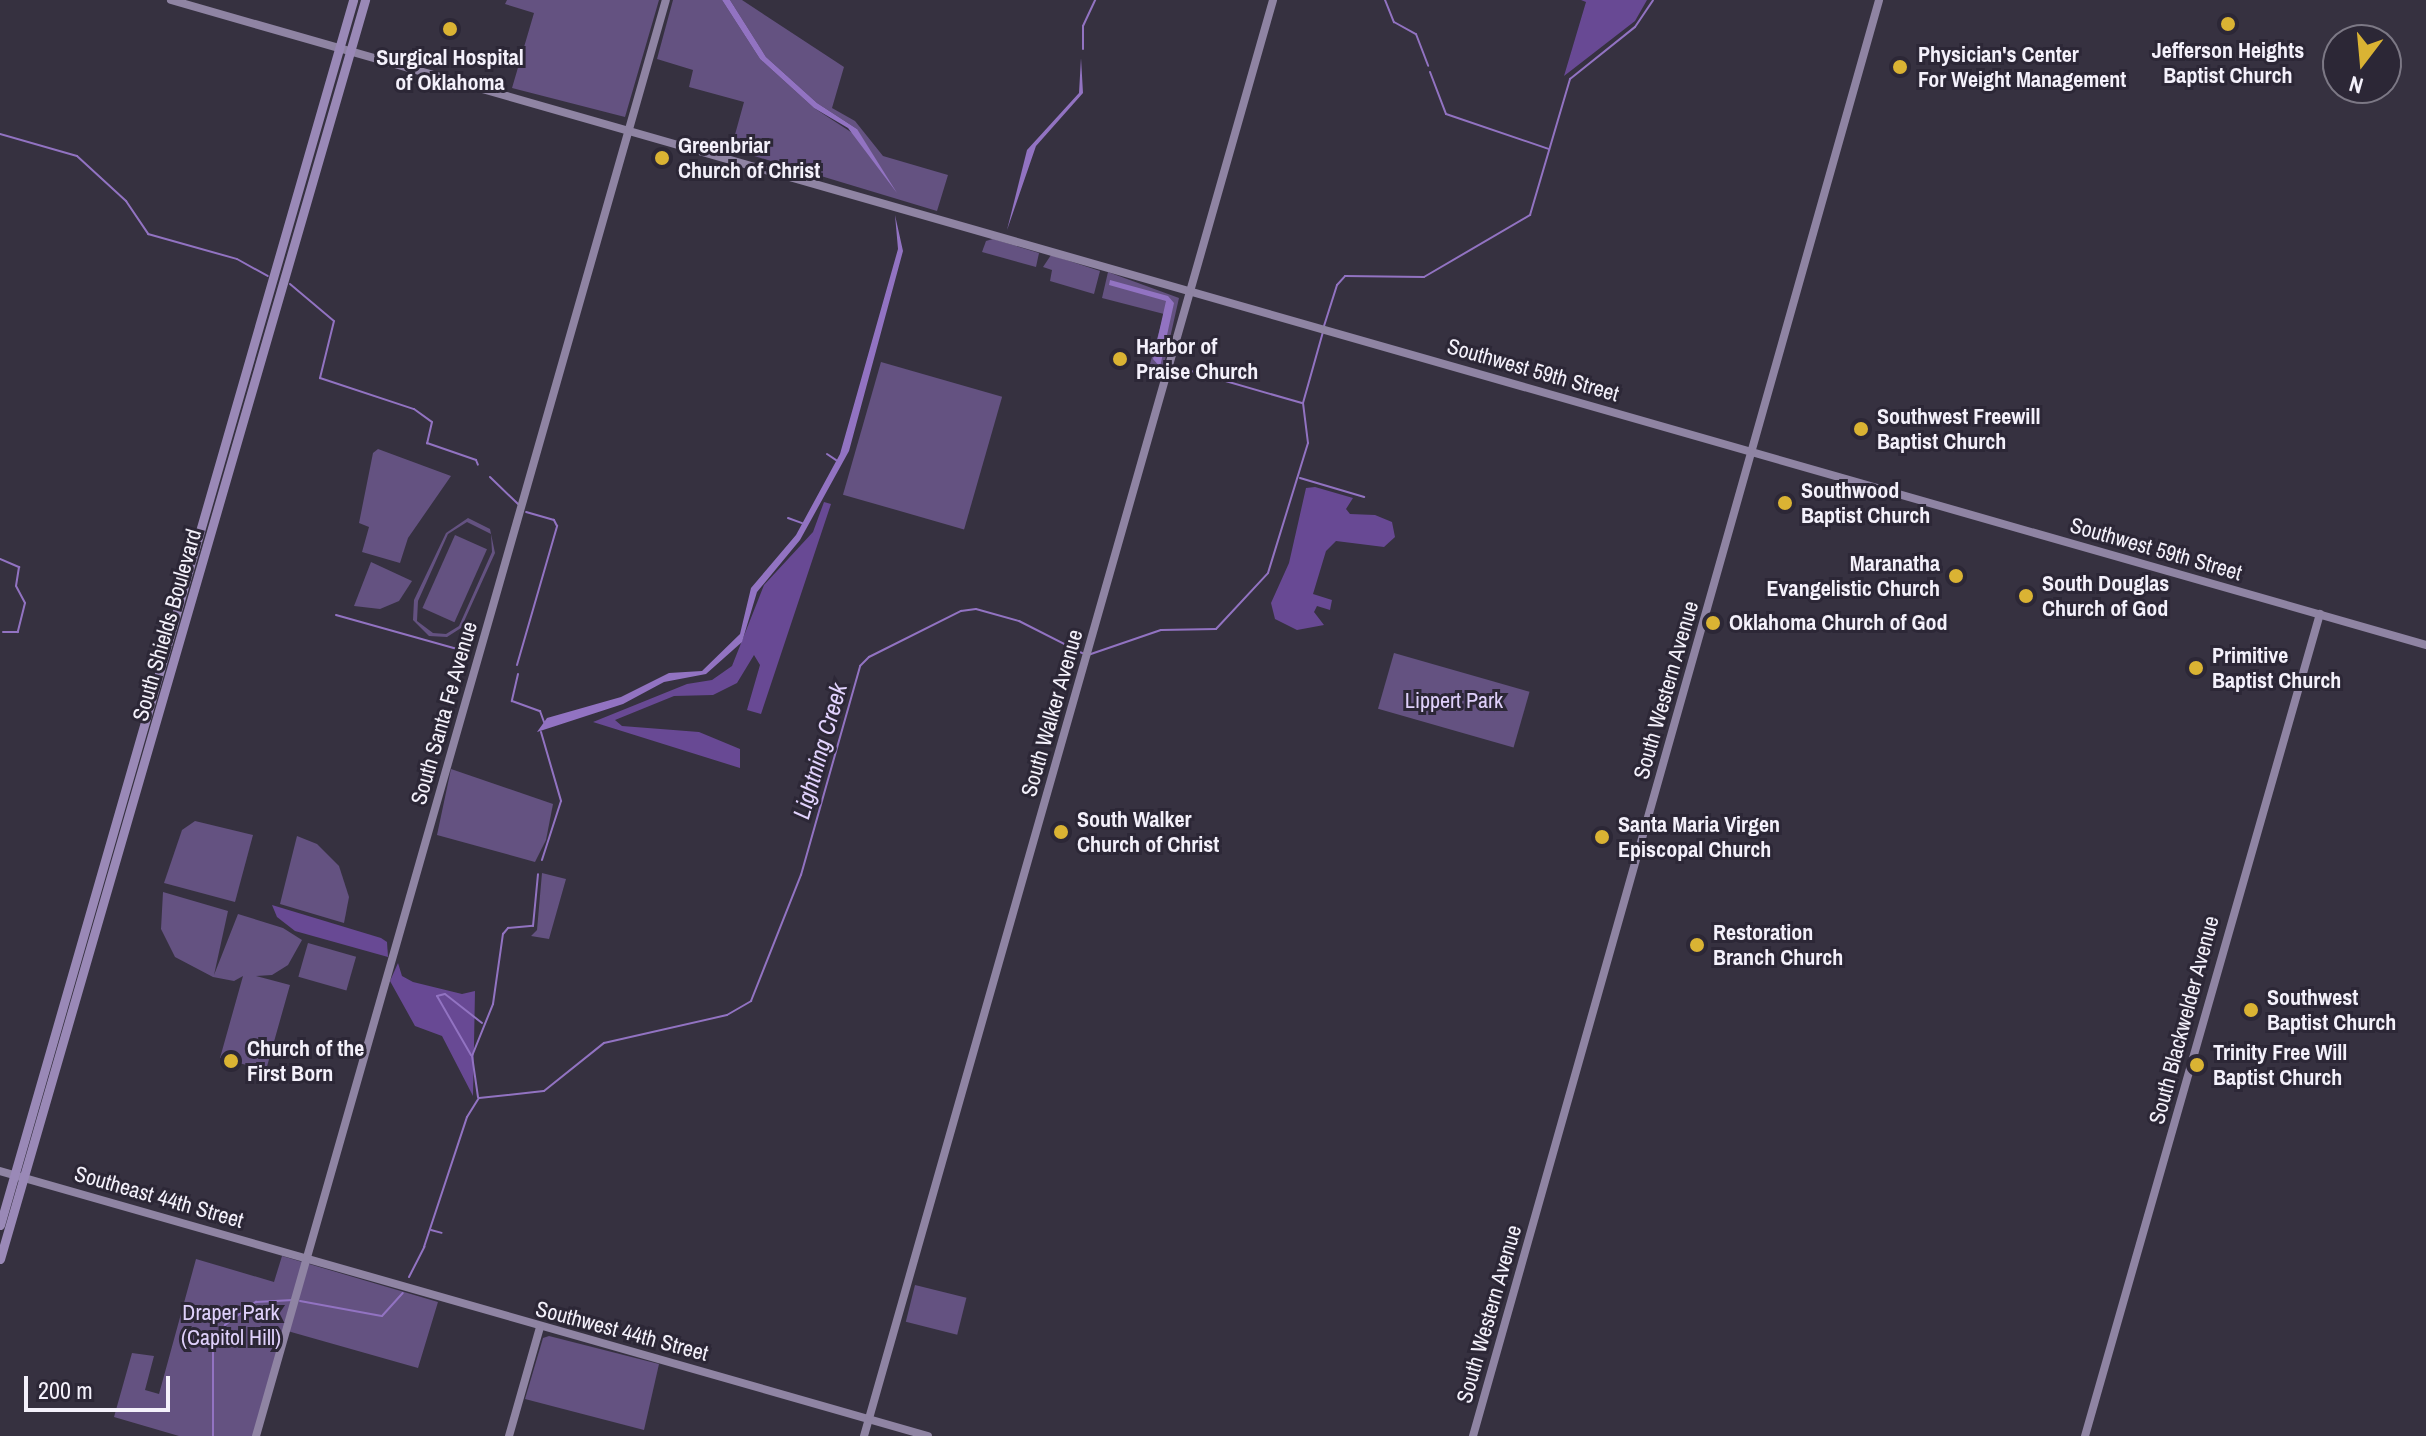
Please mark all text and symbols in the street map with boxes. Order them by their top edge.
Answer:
marker: Jefferson Heights Baptist Church [2219,15,2237,33]
marker: Surgical Hospital of Oklahoma [439,18,461,40]
north arrow [2322,24,2402,104]
place label: Jefferson Heights Baptist Church [2152,37,2304,88]
place label: Physician's Center For Weight Management [1918,41,2126,92]
place label: Surgical Hospital of Oklahoma [376,44,524,96]
marker: Physician's Center For Weight Management [1889,56,1911,78]
text: N [2346,69,2366,101]
place label: Greenbriar Church of Christ [678,132,820,184]
marker: Greenbriar Church of Christ [653,149,671,167]
place label: Harbor of Praise Church [1136,333,1258,384]
street label: Southwest 59th Street [1444,333,1622,407]
marker: Harbor of Praise Church [1111,350,1129,368]
place label: Southwest Freewill Baptist Church [1877,403,2040,454]
marker: Southwest Freewill Baptist Church [1852,420,1870,438]
place label: Southwood Baptist Church [1801,477,1930,528]
marker: Southwood Baptist Church [1776,494,1794,512]
street label: Southwest 59th Street [2067,512,2245,586]
street label: South Shields Boulevard [127,526,207,724]
place label: Maranatha Evangelistic Church [1767,550,1940,602]
marker: Maranatha Evangelistic Church [1947,567,1965,585]
place label: South Douglas Church of God [2042,570,2169,622]
marker: South Douglas Church of God [2017,587,2035,605]
street label: South Western Avenue [1628,597,1704,783]
place label: Oklahoma Church of God [1729,610,1948,636]
marker: Oklahoma Church of God [1704,614,1722,632]
street label: South Santa Fe Avenue [405,618,483,808]
street label: South Walker Avenue [1015,626,1089,800]
place label: Primitive Baptist Church [2212,642,2341,694]
marker: Primitive Baptist Church [2187,659,2205,677]
water label: Lightning Creek [787,680,853,822]
park label: Lippert Park [1405,688,1503,714]
place label: South Walker Church of Christ [1077,806,1219,858]
place label: Santa Maria Virgen Episcopal Church [1618,811,1780,862]
marker: South Walker Church of Christ [1052,823,1070,841]
marker: Santa Maria Virgen Episcopal Church [1593,828,1611,846]
street label: South Blackwelder Avenue [2143,913,2225,1127]
place label: Restoration Branch Church [1713,919,1843,970]
marker: Restoration Branch Church [1688,936,1706,954]
place label: Southwest Baptist Church [2267,984,2396,1036]
marker: Southwest Baptist Church [2242,1001,2260,1019]
place label: Church of the First Born [247,1035,364,1086]
place label: Trinity Free Will Baptist Church [2213,1039,2347,1090]
marker: Church of the First Born [222,1052,240,1070]
marker: Trinity Free Will Baptist Church [2188,1056,2206,1074]
street label: Southeast 44th Street [71,1160,247,1234]
street label: South Western Avenue [1451,1221,1527,1407]
street label: Southwest 44th Street [533,1295,711,1367]
park label: Draper Park (Capitol Hill) [181,1299,281,1350]
scale bar [28,1360,174,1410]
text: 200 m [38,1374,93,1406]

